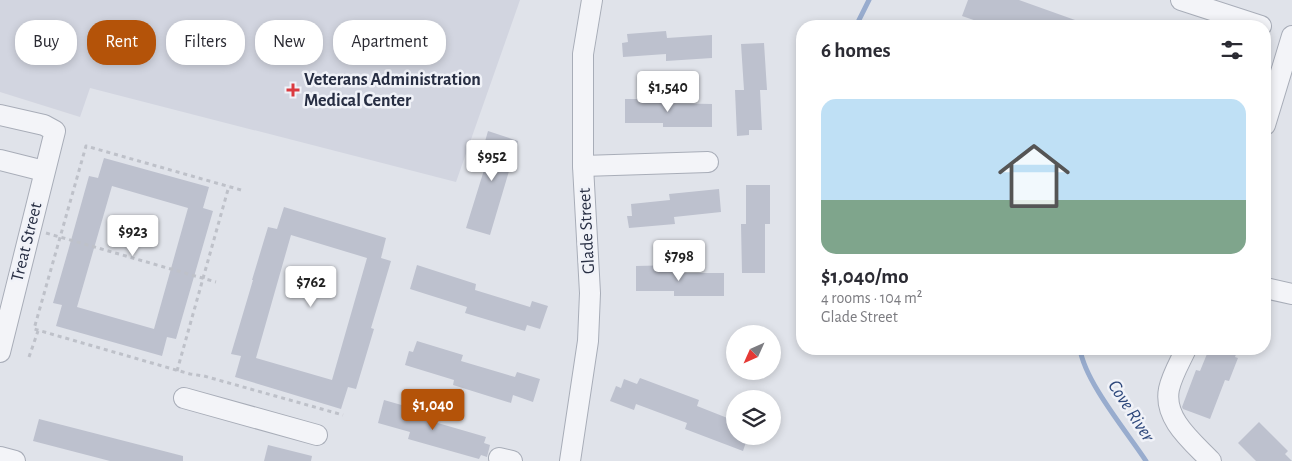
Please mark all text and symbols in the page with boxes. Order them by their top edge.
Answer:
chip: Buy [15,20,77,65]
chip: Rent [87,20,156,65]
chip: Filters [166,20,245,65]
chip: New [255,20,323,65]
chip: Apartment [333,20,446,65]
icon: filters [1218,36,1246,64]
text: 6 homes [821,40,891,61]
pin: $1,540 [627,70,709,113]
place label: Veterans Administration Medical Center [304,71,481,110]
text: $1,540 [648,79,688,95]
marker: Veterans Administration Medical Center [286,83,300,97]
icon: home [989,131,1079,221]
pin: $952 [462,140,522,182]
text: $952 [477,148,507,164]
street label: Glade Street [576,187,598,275]
street label: Treat Street [8,200,46,284]
pin: $923 [103,214,163,257]
text: $923 [118,223,148,239]
pin: $798 [649,240,709,282]
text: $798 [664,248,694,264]
pin: $762 [281,266,341,308]
text: $1,040/mo [821,266,909,287]
text: $762 [296,274,326,290]
text: 4 rooms · 104 m² [821,290,922,306]
text: Glade Street [821,309,898,325]
north arrow [726,325,781,380]
map controls [726,325,781,445]
water label: Cove River [1104,377,1158,446]
pin: $1,040 [392,388,474,431]
button: layers [726,390,781,445]
text: $1,040 [412,397,454,413]

